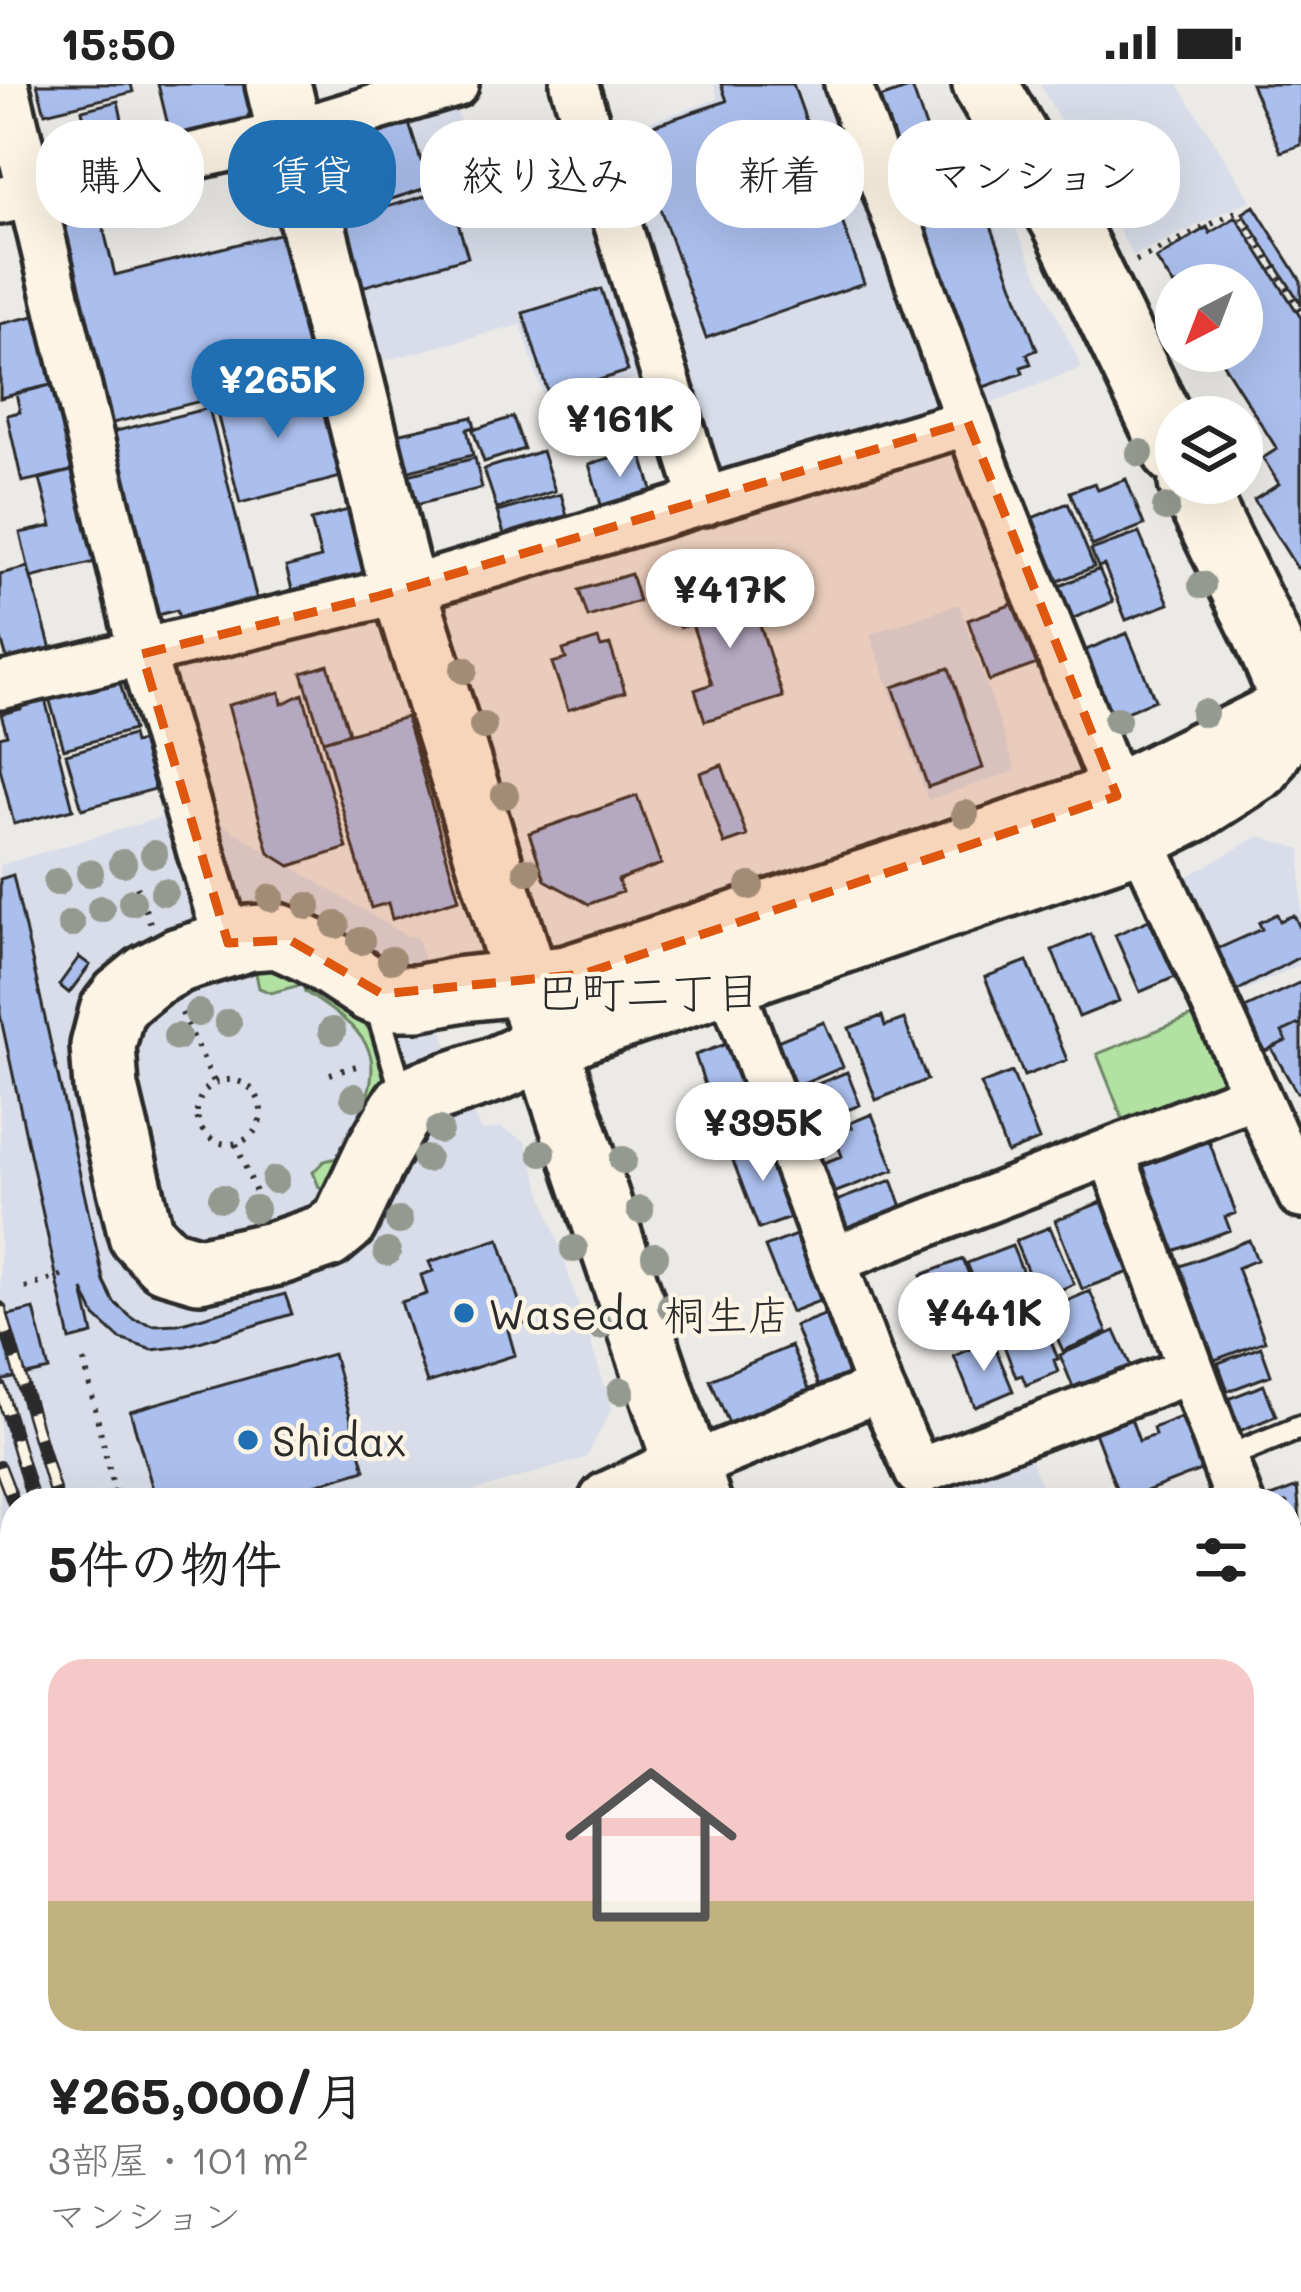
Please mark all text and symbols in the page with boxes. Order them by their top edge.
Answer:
text: 15:50 [60,13,176,71]
chip: 購入 [36,120,204,228]
chip: 賃貸 [228,120,396,228]
chip: 絞り込み [420,120,672,228]
chip: 新着 [696,120,864,228]
chip: マンション [888,120,1180,228]
north arrow [1155,264,1263,372]
map controls [1155,264,1263,504]
pin: ¥265K [194,339,362,441]
text: ¥265K [218,352,338,403]
pin: ¥161K [536,378,704,480]
text: ¥161K [565,391,675,442]
button: layers [1155,396,1263,504]
pin: ¥417K [646,549,814,651]
text: ¥417K [673,562,787,613]
district label: 巴町二丁目 [535,961,761,1019]
pin: ¥395K [679,1082,847,1184]
text: ¥395K [703,1095,823,1146]
pin: ¥441K [900,1272,1068,1374]
text: ¥441K [925,1285,1043,1336]
place label: Waseda 桐生店 [488,1286,790,1341]
marker: Waseda 桐生店 [451,1300,477,1326]
place label: Shidax [272,1413,406,1468]
marker: Shidax [235,1427,261,1453]
icon: filters [1188,1527,1254,1593]
text: 5件の物件 [48,1528,282,1595]
icon: home [543,1737,759,1953]
text: ¥265,000/月 [48,2060,365,2127]
text: 3部屋 · 101 m² [48,2133,308,2184]
text: マンション [48,2189,241,2240]

